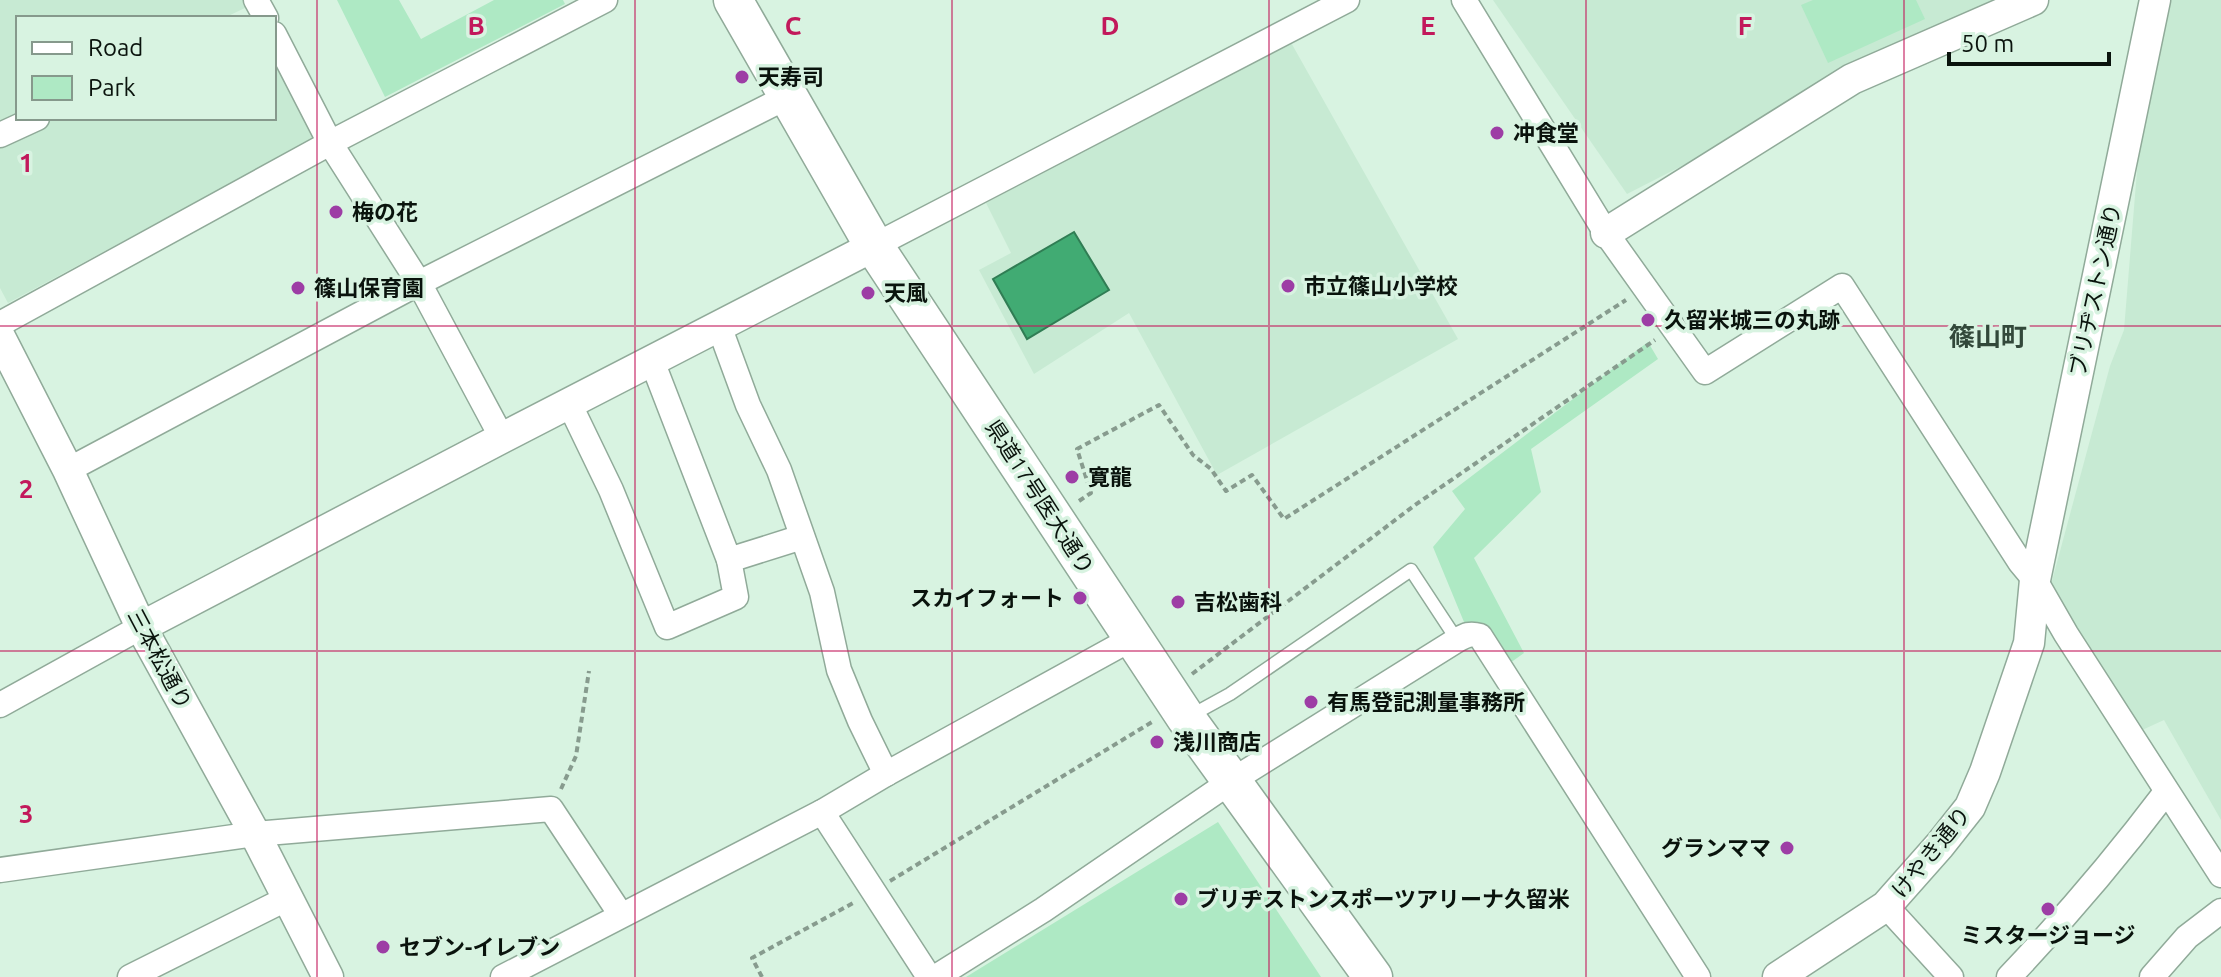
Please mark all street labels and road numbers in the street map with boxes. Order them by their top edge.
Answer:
street label: ブリヂストン通り [2064,201,2125,379]
street label: 県道17号医大通り [981,415,1100,579]
street label: 三本松通り [124,604,197,713]
street label: けやき通り [1886,801,1975,902]

